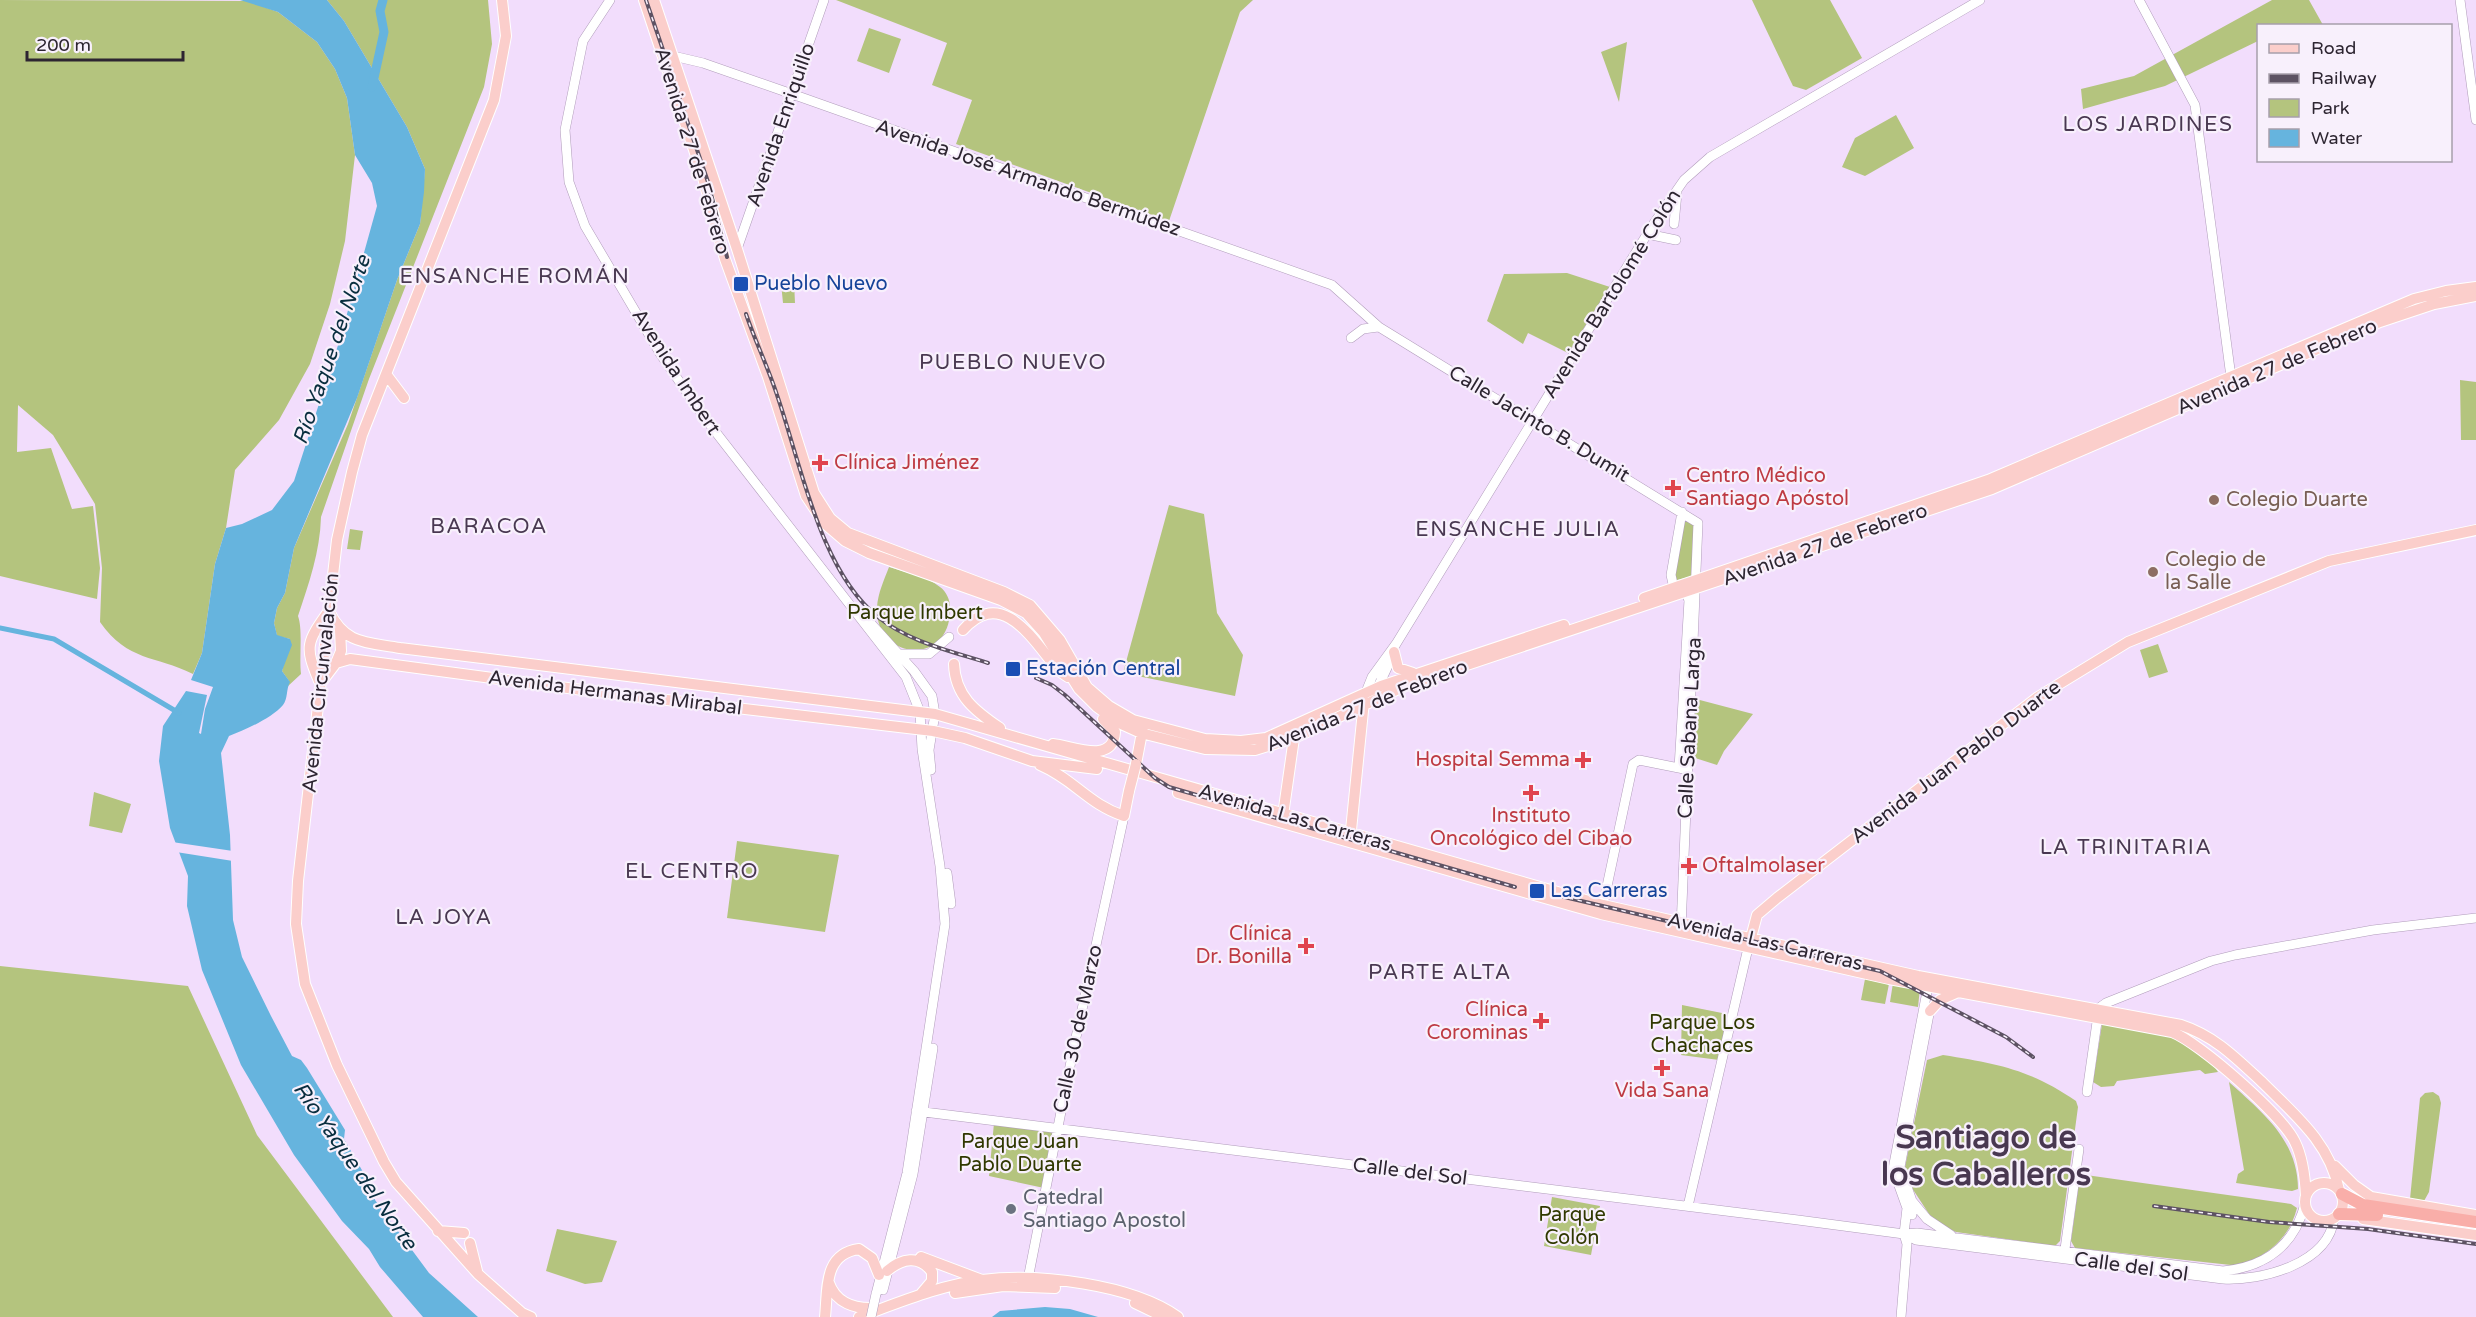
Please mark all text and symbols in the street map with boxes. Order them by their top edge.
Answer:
scale bar [27,24,183,62]
legend [2257,24,2452,162]
text: 200 m [36,34,91,56]
text: Road [2311,37,2356,59]
street label: Avenida Enriquillo [742,40,820,210]
street label: Avenida 27 de Febrero [649,45,735,257]
text: Railway [2311,67,2377,89]
text: Park [2311,97,2350,119]
district label: LOS JARDINES [2063,112,2233,137]
street label: Avenida José Armando Bermúdez [872,114,1184,242]
text: Water [2311,127,2362,149]
street label: Avenida Bartolomé Colón [1538,185,1686,403]
water label: Río Yaque del Norte [288,251,376,448]
district label: ENSANCHE ROMÁN [400,264,630,289]
place label: Pueblo Nuevo [754,272,888,296]
marker: Pueblo Nuevo [732,275,750,293]
street label: Avenida Imbert [626,305,726,440]
street label: Avenida 27 de Febrero [2173,314,2381,420]
district label: PUEBLO NUEVO [919,350,1107,375]
street label: Calle Jacinto B. Dumit [1444,360,1634,488]
place label: Clínica Jiménez [834,451,980,475]
marker: Clínica Jiménez [811,454,829,472]
place label: Centro Médico Santiago Apóstol [1686,464,1849,511]
marker: Centro Médico Santiago Apóstol [1664,479,1682,497]
place label: Colegio Duarte [2226,488,2368,512]
marker: Colegio Duarte [2207,493,2221,507]
street label: Avenida 27 de Febrero [1719,499,1931,591]
district label: BARACOA [430,514,548,539]
district label: ENSANCHE JULIA [1415,517,1621,542]
place label: Colegio de la Salle [2165,548,2266,595]
marker: Colegio de la Salle [2146,565,2160,579]
street label: Avenida Circunvalación [298,572,344,794]
park label: Parque Imbert [847,601,983,625]
street label: Calle Sabana Larga [1673,637,1707,819]
street label: Avenida 27 de Febrero [1263,655,1471,757]
place label: Estación Central [1026,657,1181,681]
marker: Estación Central [1004,660,1022,678]
street label: Avenida Hermanas Mirabal [487,666,743,720]
street label: Avenida Juan Pablo Duarte [1846,675,2066,849]
place label: Hospital Semma [1415,748,1570,772]
marker: Hospital Semma [1574,751,1592,769]
street label: Avenida Las Carreras [1196,779,1394,857]
marker: Instituto Oncológico del Cibao [1522,784,1540,802]
place label: Instituto Oncológico del Cibao [1430,804,1632,851]
district label: LA TRINITARIA [2040,835,2212,860]
place label: Oftalmolaser [1702,854,1825,878]
marker: Oftalmolaser [1680,857,1698,875]
district label: EL CENTRO [625,859,759,884]
place label: Las Carreras [1550,879,1668,903]
marker: Las Carreras [1528,882,1546,900]
district label: LA JOYA [395,905,493,930]
street label: Avenida Las Carreras [1665,908,1865,976]
place label: Clínica Dr. Bonilla [1195,922,1292,969]
marker: Clínica Dr. Bonilla [1297,937,1315,955]
street label: Calle 30 de Marzo [1048,943,1108,1115]
district label: PARTE ALTA [1368,960,1512,985]
place label: Clínica Corominas [1426,998,1528,1045]
park label: Parque Los Chachaces [1649,1011,1755,1058]
marker: Clínica Corominas [1532,1012,1550,1030]
marker: Vida Sana [1653,1059,1671,1077]
water label: Río Yaque del Norte [288,1078,423,1255]
place label: Vida Sana [1615,1079,1709,1103]
district label: Santiago de los Caballeros [1881,1119,2091,1194]
park label: Parque Juan Pablo Duarte [958,1130,1082,1177]
street label: Calle del Sol [1351,1153,1469,1191]
place label: Catedral Santiago Apostol [1023,1186,1186,1233]
marker: Catedral Santiago Apostol [1004,1202,1018,1216]
park label: Parque Colón [1538,1203,1606,1250]
street label: Calle del Sol [2072,1247,2190,1287]

